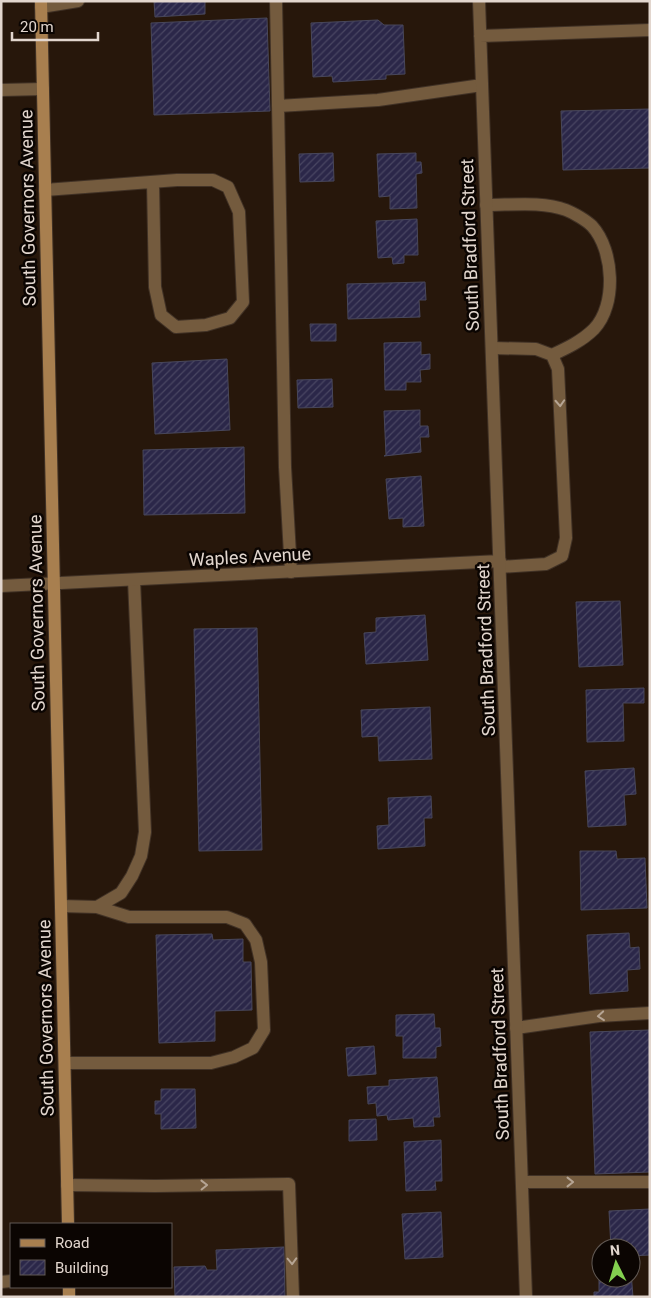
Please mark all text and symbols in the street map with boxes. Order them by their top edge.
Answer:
scale bar [12,10,99,42]
text: 20 m [20,18,54,36]
street label: South Governors Avenue [15,109,40,307]
street label: South Bradford Street [456,158,483,332]
one-way arrow [554,399,565,407]
street label: South Governors Avenue [24,514,49,712]
street label: Waples Avenue [188,543,312,570]
street label: South Bradford Street [472,563,499,737]
street label: South Governors Avenue [33,919,58,1117]
street label: South Bradford Street [486,967,513,1141]
one-way arrow [597,1010,605,1021]
one-way arrow [567,1177,575,1187]
one-way arrow [200,1180,208,1190]
legend [10,1223,172,1288]
text: Road [55,1234,89,1252]
north arrow [591,1238,641,1288]
text: N [609,1242,620,1258]
one-way arrow [287,1257,297,1265]
text: Building [55,1259,109,1277]

